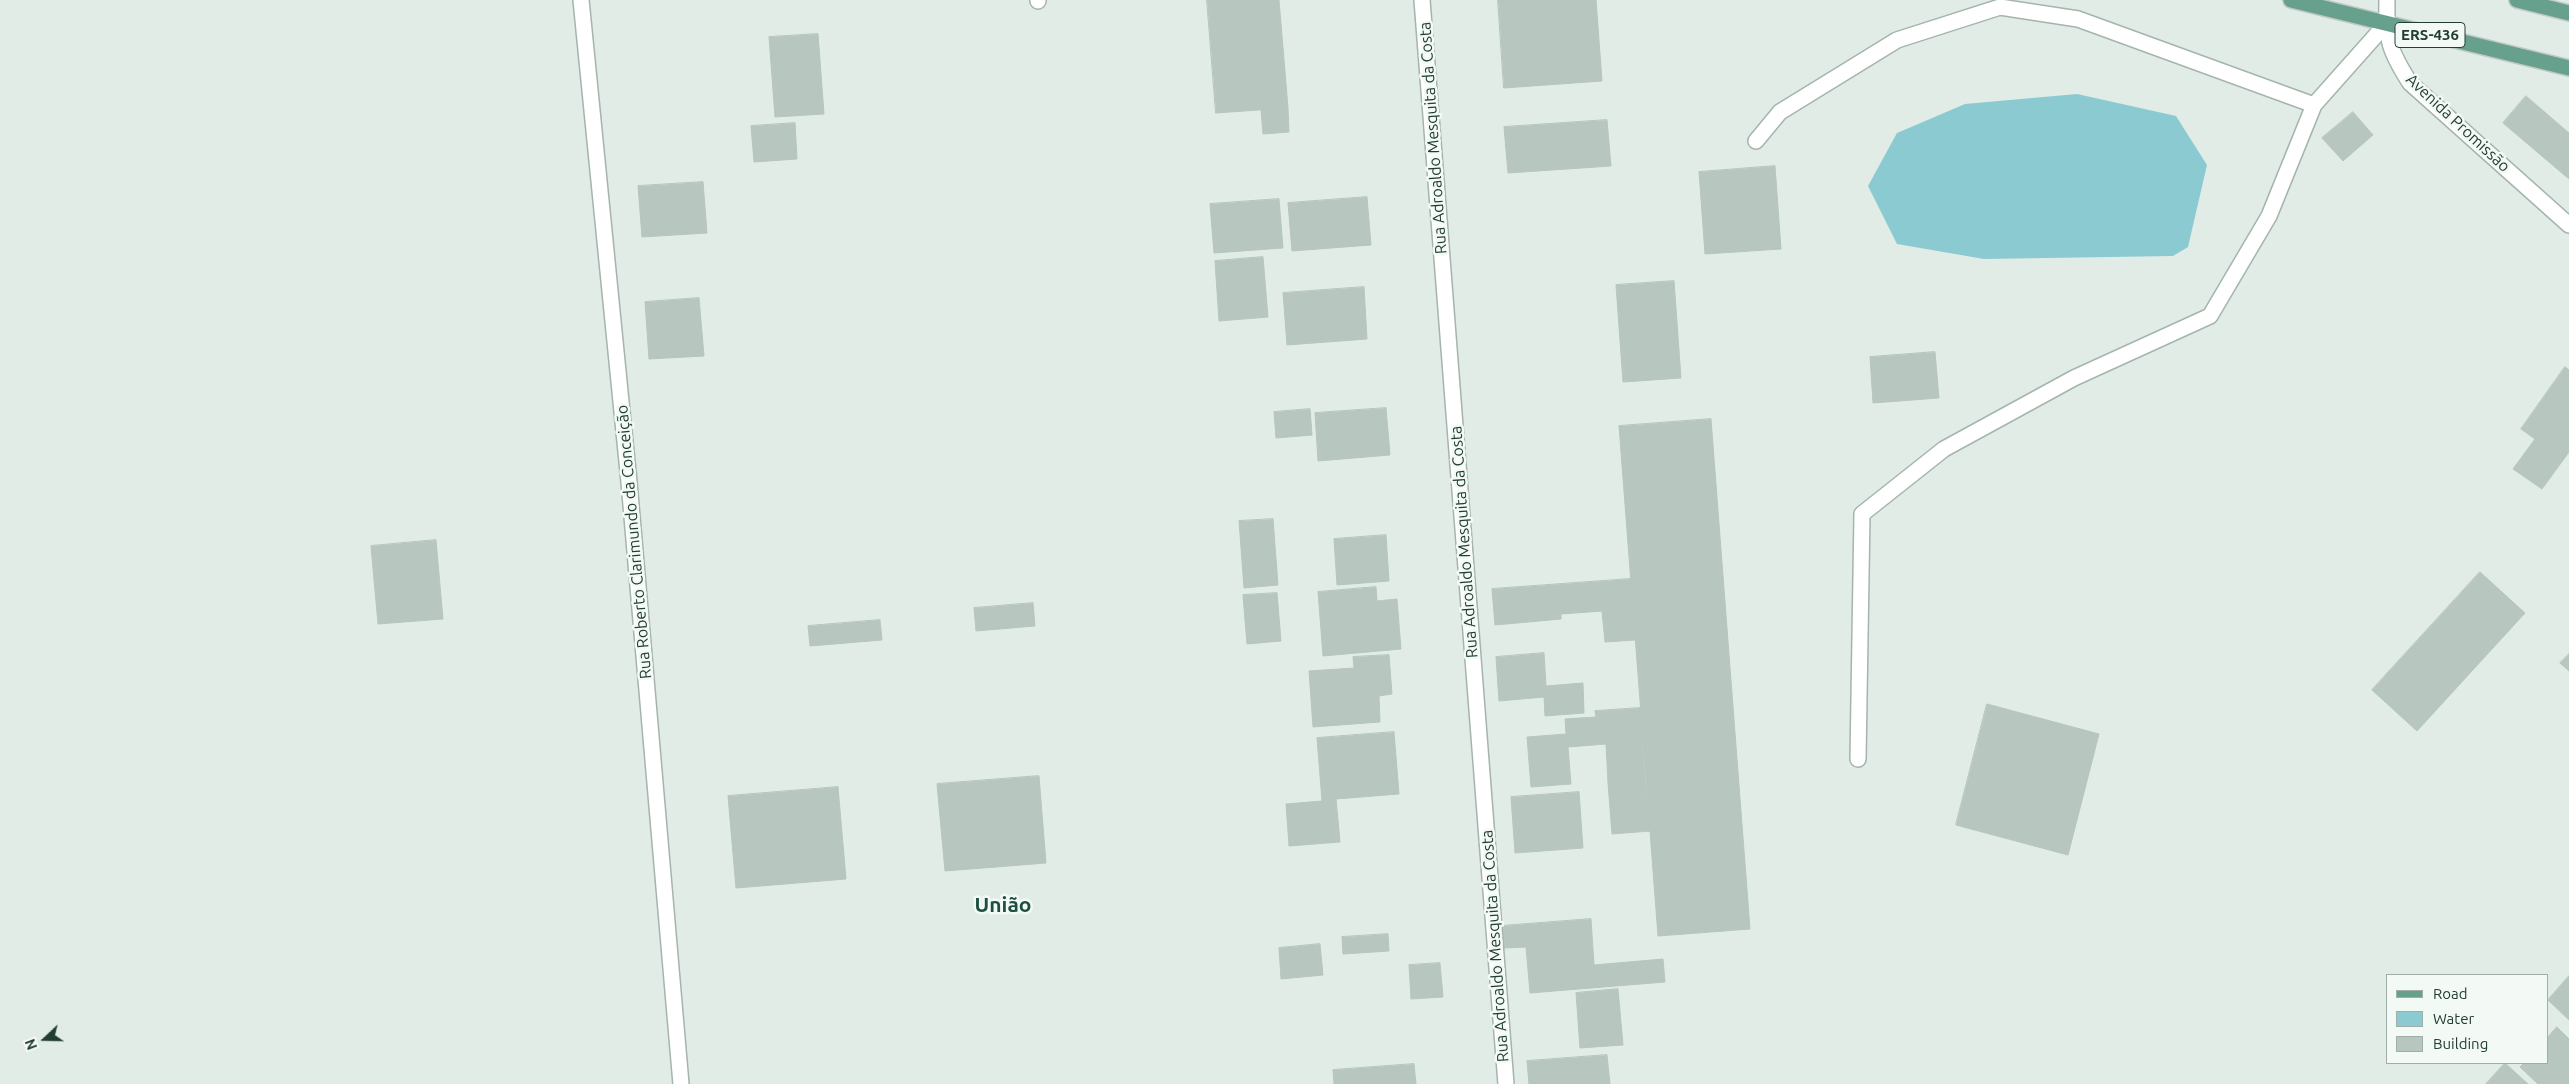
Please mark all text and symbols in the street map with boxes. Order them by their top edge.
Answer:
street label: Rua Adroaldo Mesquita da Costa [1415,21,1451,255]
road number: ERS-436 [2395,22,2465,48]
street label: Avenida Promissão [2402,70,2514,176]
street label: Rua Roberto Clarimundo da Conceição [612,404,656,680]
street label: Rua Adroaldo Mesquita da Costa [1446,425,1482,659]
street label: Rua Adroaldo Mesquita da Costa [1477,829,1513,1063]
district label: União [975,892,1031,918]
legend [2386,974,2549,1064]
text: Road [2433,985,2468,1002]
text: Water [2433,1010,2474,1027]
north arrow [20,1014,70,1064]
text: Building [2433,1035,2488,1052]
text: N [22,1037,40,1052]

